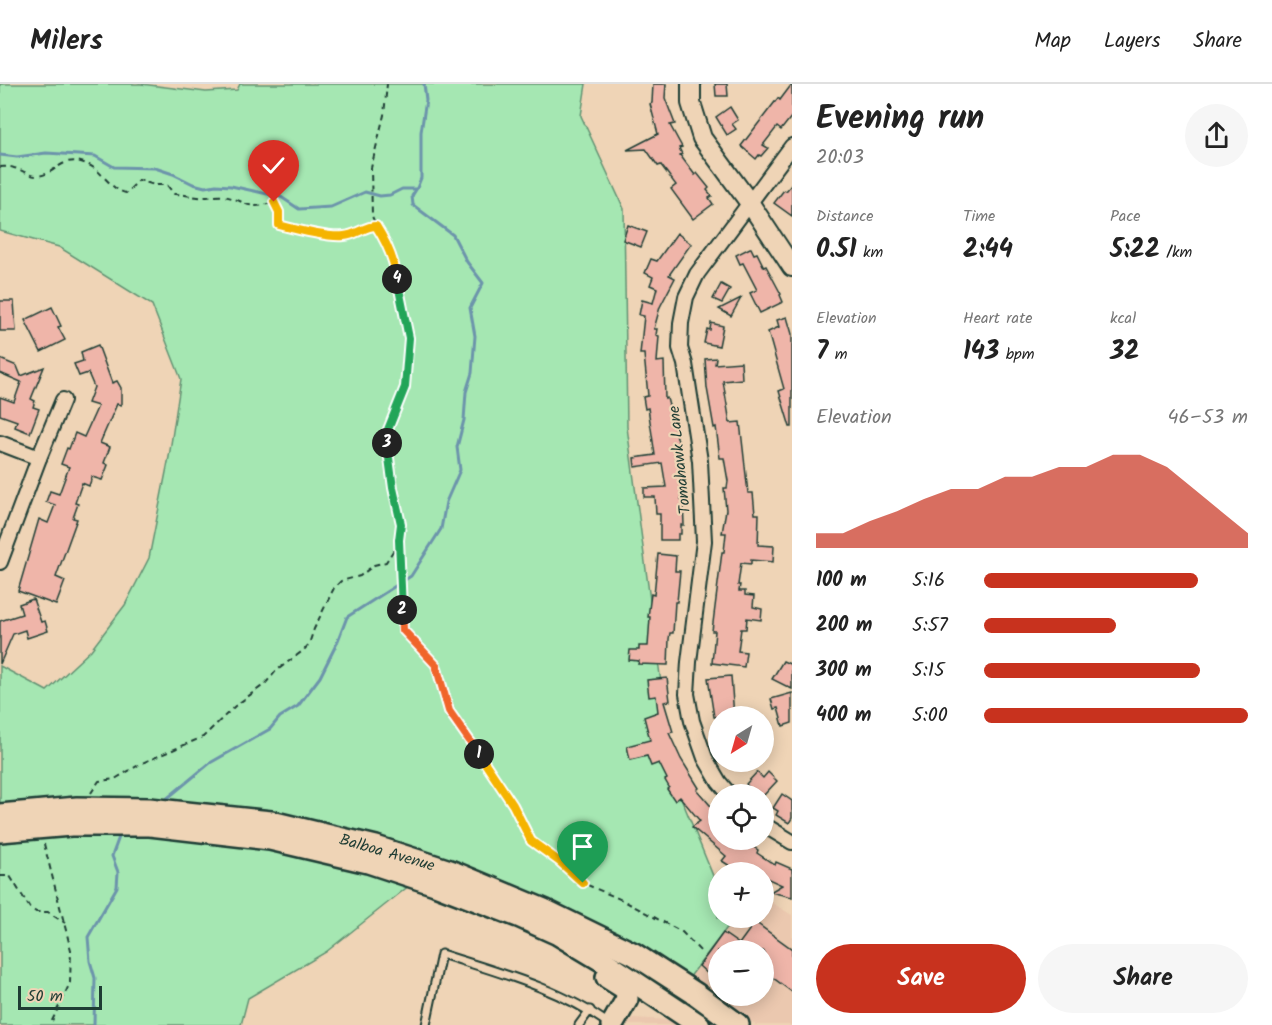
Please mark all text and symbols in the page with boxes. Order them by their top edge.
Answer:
text: Milers [30,19,103,64]
text: Map [1034,25,1071,58]
text: Layers [1104,25,1160,58]
text: Share [1193,25,1242,58]
text: Evening run [816,93,984,146]
button: share [1185,104,1248,167]
pin [248,140,299,202]
text: 20:03 [816,142,864,174]
icon: check [257,149,290,182]
text: Distance [816,204,874,229]
text: Time [963,204,995,229]
text: Pace [1110,204,1141,229]
text: 0.51 [816,229,857,271]
text: 2:44 [963,229,1013,271]
text: 5:22 [1110,229,1160,271]
text: km [857,240,883,265]
text: /km [1160,240,1192,265]
pin: 4 [382,264,412,294]
text: 4 [393,266,401,291]
text: Elevation [816,306,877,331]
text: Heart rate [963,306,1033,331]
text: kcal [1110,306,1136,331]
text: 7 [816,331,828,373]
text: 143 [963,331,999,373]
text: 32 [1110,331,1139,373]
text: m [828,342,847,367]
text: bpm [999,342,1034,367]
text: Elevation [816,402,892,434]
text: 46–53 m [1168,402,1248,434]
street label: Tomahawk Lane [662,405,698,515]
pin: 3 [372,428,402,458]
text: 3 [383,430,391,455]
text: 100 m [816,565,867,597]
text: 5:16 [912,565,945,597]
pin: 2 [387,595,417,625]
text: 2 [397,597,407,622]
text: 200 m [816,610,872,642]
text: 5:57 [912,610,948,642]
text: 300 m [816,655,872,687]
text: 5:15 [912,655,945,687]
text: 400 m [816,700,872,732]
text: 5:00 [912,700,948,732]
north arrow [708,706,774,772]
map controls [708,706,774,1006]
pin: 1 [464,739,494,769]
text: 1 [477,741,481,766]
button: locate [708,784,774,850]
pin [557,821,608,883]
street label: Balboa Avenue [336,827,438,879]
icon: arrive [566,830,599,863]
button: + [708,862,774,928]
button: − [708,940,774,1006]
button: Save [816,944,1026,1013]
button: Share [1038,944,1248,1013]
scale bar [18,983,102,1010]
text: 50 m [27,984,63,1009]

